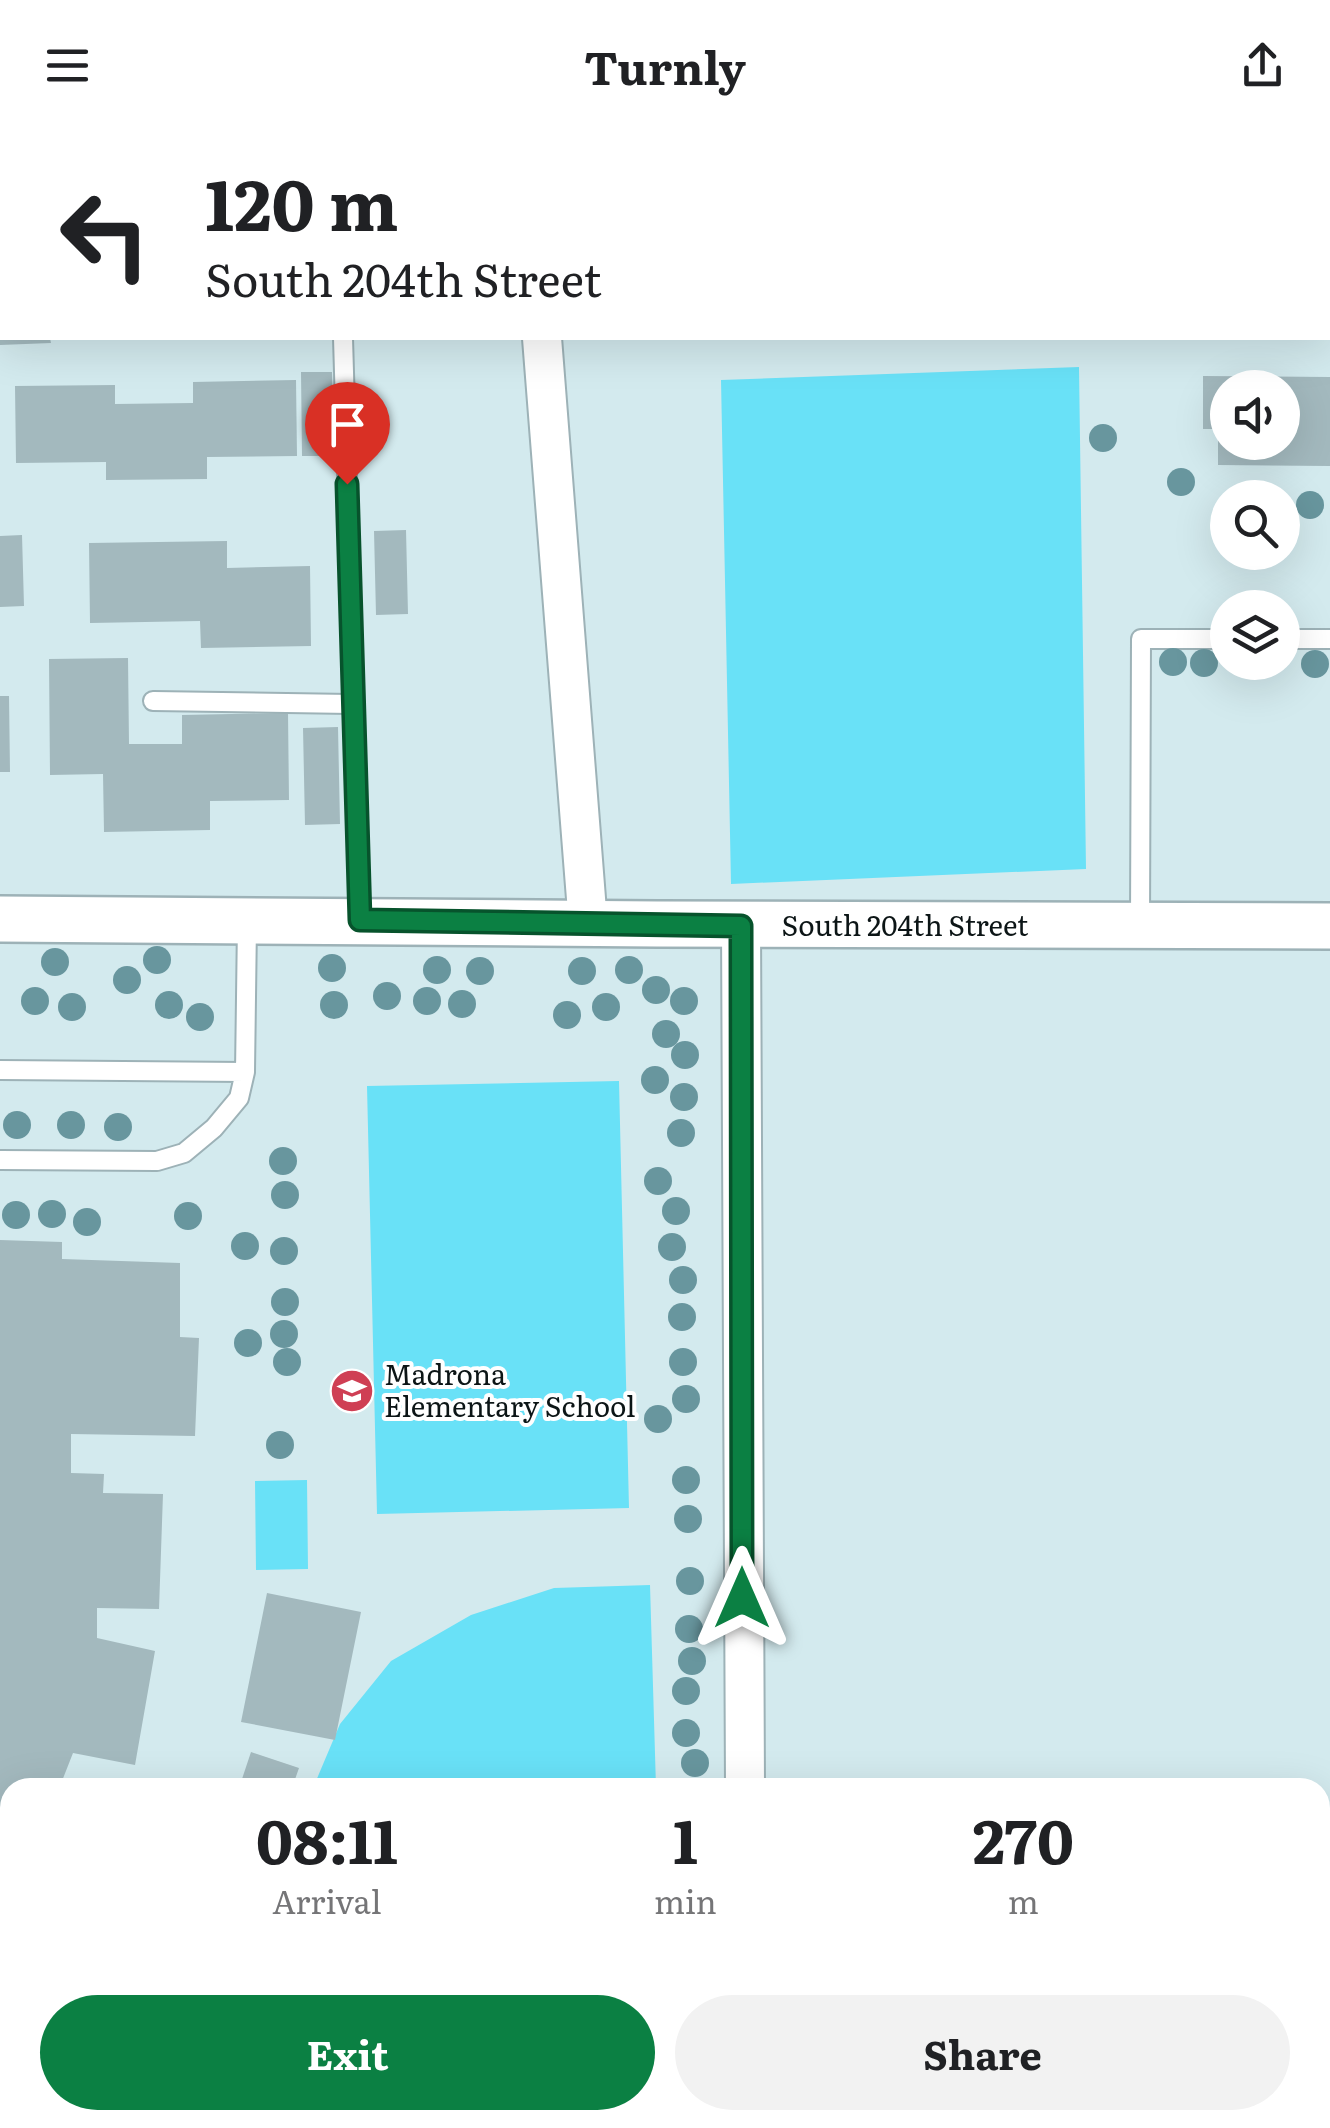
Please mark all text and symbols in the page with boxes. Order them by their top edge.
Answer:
text: Turnly [584,32,746,99]
icon: menu [40,38,95,93]
icon: share [1235,38,1290,93]
text: 120 m [205,149,398,253]
icon: left [40,170,170,300]
text: South 204th Street [205,244,602,311]
map controls [1210,370,1300,680]
button: sound [1210,370,1300,460]
pin [305,382,390,485]
icon: arrive [320,397,375,452]
button: search [1210,480,1300,570]
button: layers [1210,590,1300,680]
street label: South 204th Street [782,903,1029,945]
place label: Madrona Elementary School [384,1352,635,1426]
school or university icon: Madrona Elementary School [329,1368,375,1414]
position arrow [690,1546,794,1650]
text: 08:11 [256,1793,398,1882]
text: 1 [673,1793,698,1882]
text: 270 [973,1793,1074,1882]
text: Arrival [272,1876,382,1924]
text: min [654,1876,717,1924]
text: m [1008,1876,1039,1924]
button: Exit [40,1995,655,2110]
button: Share [675,1995,1290,2110]

